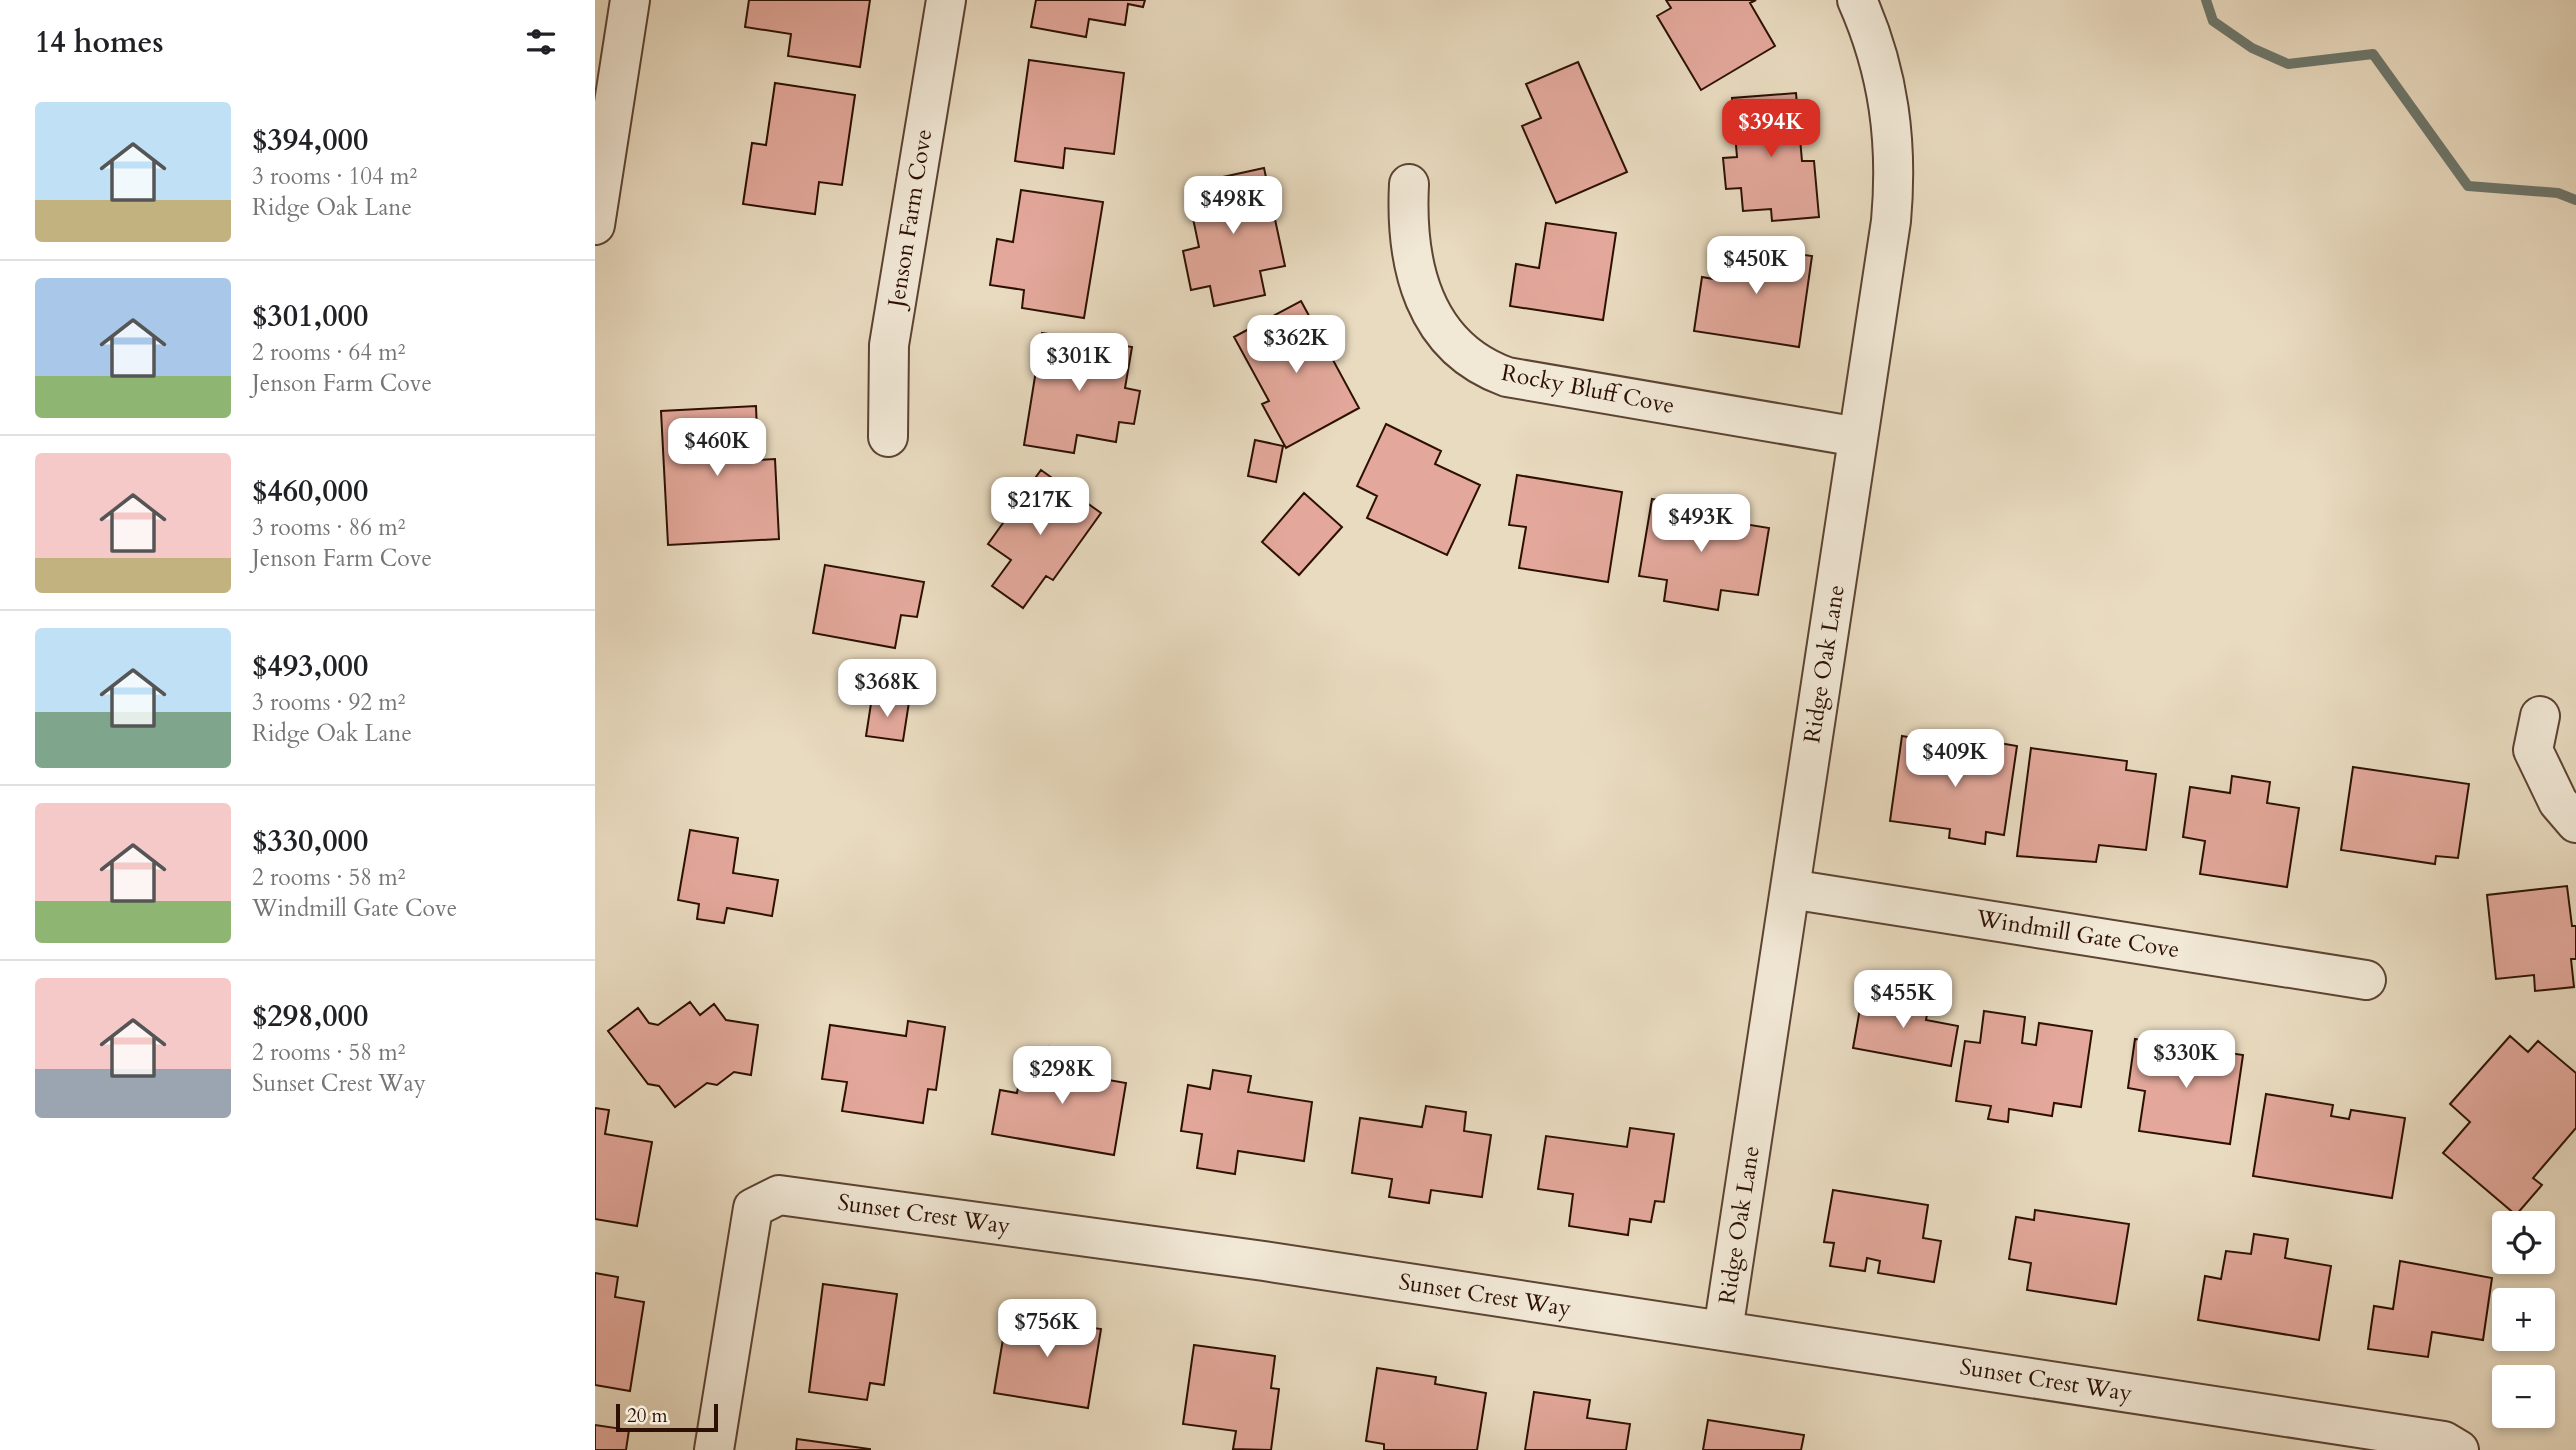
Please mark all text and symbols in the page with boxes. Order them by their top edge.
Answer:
text: 14 homes [35,22,164,63]
icon: filters [522,23,560,61]
pin: $394K [1722,100,1820,159]
text: $394K [1738,106,1804,137]
text: $394,000 [252,120,368,161]
street label: Jenson Farm Cove [880,127,939,312]
icon: home [91,130,175,214]
text: 3 rooms · 104 m² [252,161,417,192]
pin: $498K [1184,176,1282,236]
text: $498K [1200,183,1266,214]
text: Ridge Oak Lane [252,192,412,223]
pin: $450K [1707,236,1805,296]
text: $450K [1723,243,1789,274]
text: $301,000 [252,296,368,337]
icon: home [91,306,175,390]
pin: $362K [1247,316,1345,375]
text: $362K [1263,322,1329,353]
pin: $301K [1030,334,1128,393]
text: 2 rooms · 64 m² [252,337,405,368]
text: $301K [1046,340,1112,371]
street label: Rocky Bluff Cove [1499,357,1677,421]
text: Jenson Farm Cove [252,368,432,399]
pin: $460K [668,419,766,478]
text: $460K [684,425,750,456]
text: $460,000 [252,471,368,512]
pin: $217K [991,477,1089,537]
icon: home [91,481,175,565]
text: $217K [1007,484,1073,515]
pin: $493K [1652,494,1750,554]
text: $493K [1668,501,1734,532]
text: 3 rooms · 86 m² [252,512,405,543]
text: Jenson Farm Cove [252,543,432,574]
street label: Ridge Oak Lane [1796,583,1852,745]
text: $493,000 [252,646,368,687]
icon: home [91,656,175,740]
pin: $368K [838,660,936,719]
text: $368K [854,666,920,697]
text: 3 rooms · 92 m² [252,687,405,718]
text: Ridge Oak Lane [252,718,412,749]
pin: $409K [1906,730,2004,789]
text: $409K [1922,736,1988,767]
text: $330,000 [252,821,368,862]
icon: home [91,831,175,915]
text: 2 rooms · 58 m² [252,862,405,893]
text: Windmill Gate Cove [252,893,457,924]
street label: Windmill Gate Cove [1973,902,2182,965]
pin: $455K [1854,970,1952,1030]
text: $455K [1870,977,1936,1008]
text: $298,000 [252,996,368,1037]
icon: home [91,1006,175,1090]
pin: $330K [2137,1030,2235,1090]
text: 2 rooms · 58 m² [252,1037,405,1068]
text: $330K [2153,1037,2219,1068]
pin: $298K [1013,1046,1111,1106]
text: $298K [1029,1053,1095,1084]
text: Sunset Crest Way [252,1068,426,1099]
street label: Ridge Oak Lane [1711,1144,1767,1306]
street label: Sunset Crest Way [836,1187,1012,1241]
map controls [2492,1211,2555,1428]
button: locate [2492,1211,2555,1274]
street label: Sunset Crest Way [1397,1266,1573,1324]
button: + [2492,1288,2555,1351]
pin: $756K [998,1300,1096,1359]
text: $756K [1014,1306,1080,1337]
street label: Sunset Crest Way [1958,1351,2134,1409]
button: − [2492,1365,2555,1428]
scale bar [616,1401,717,1433]
text: 20 m [627,1403,668,1429]

